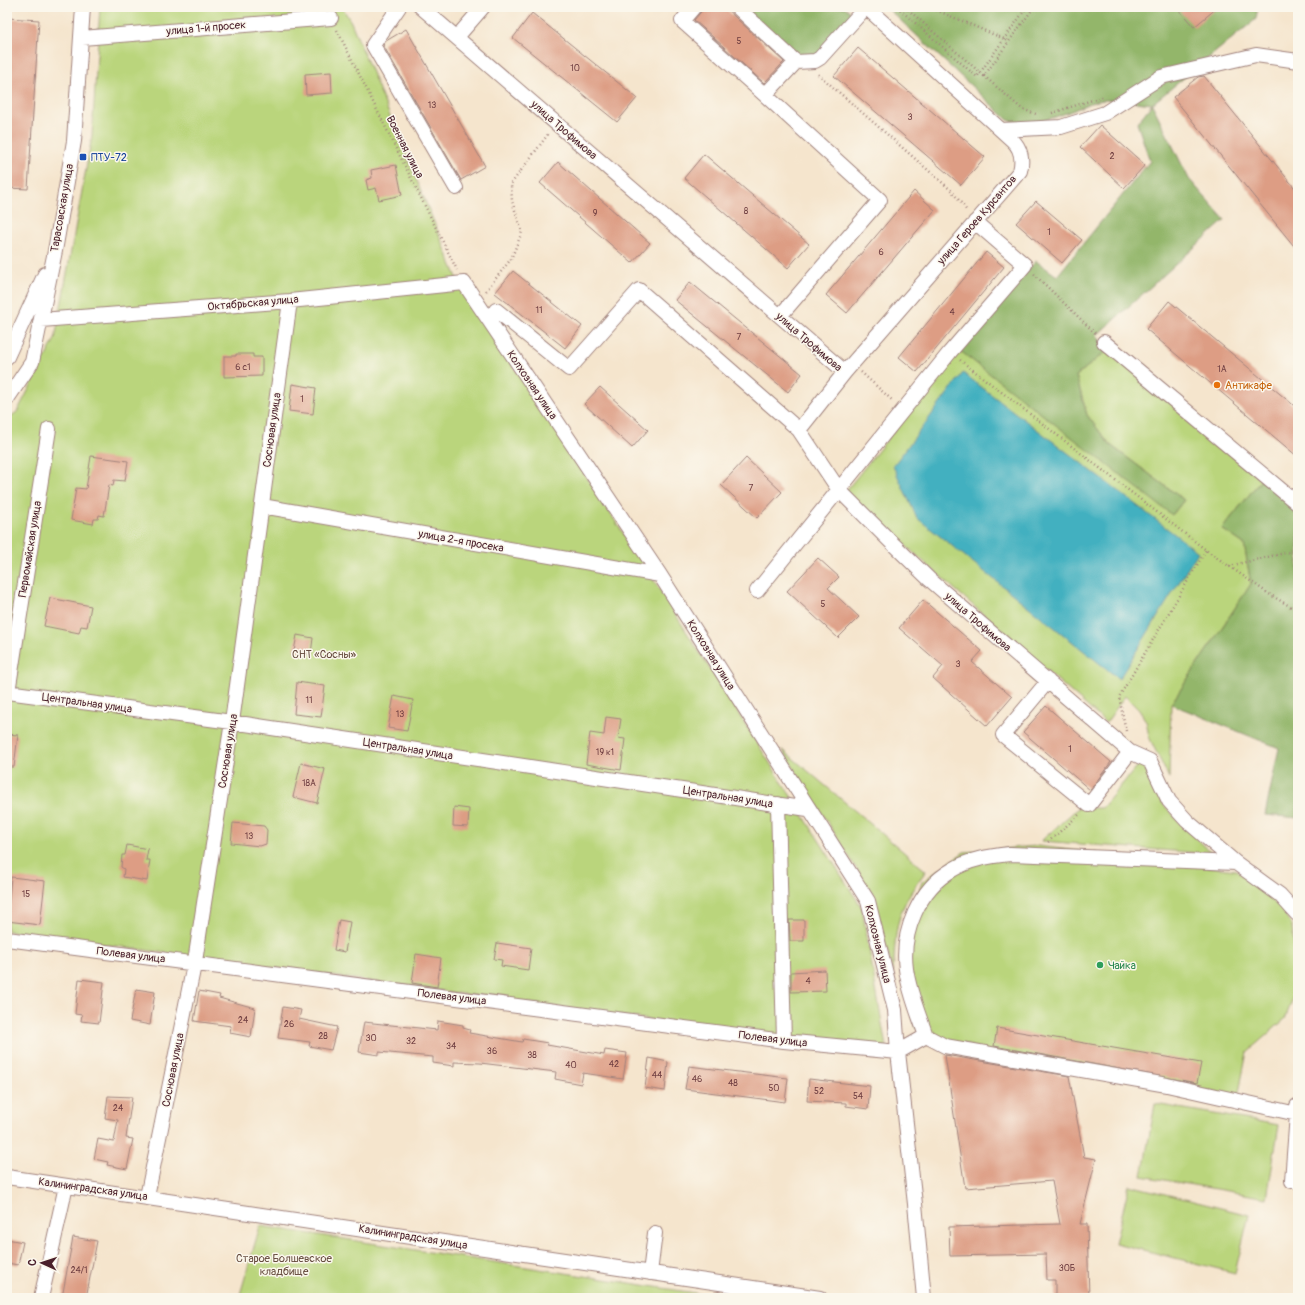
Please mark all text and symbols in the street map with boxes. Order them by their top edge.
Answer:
street label: улица 1-й просек [165,18,247,38]
house number: 5 [737,36,742,47]
house number: 10 [570,63,580,74]
street label: улица Трофимова [528,97,600,162]
house number: 13 [428,100,436,111]
house number: 3 [907,112,913,123]
street label: Военная улица [384,113,426,181]
place label: ПТУ-72 [91,151,127,164]
house number: 2 [1109,151,1115,162]
marker: ПТУ-72 [78,152,88,162]
street label: Тарасовская улица [48,163,76,253]
street label: улица Героев Курсантов [934,173,1019,268]
house number: 8 [744,206,749,217]
house number: 9 [593,208,598,219]
house number: 1 [1047,227,1051,238]
house number: 6 [878,247,884,258]
street label: Октябрьская улица [207,293,299,313]
house number: 11 [535,305,543,316]
house number: 4 [949,307,955,318]
street label: улица Трофимова [773,309,845,374]
house number: 7 [737,332,742,343]
street label: Колхозная улица [504,348,560,422]
house number: 6 с1 [235,362,251,373]
house number: 1А [1217,364,1227,375]
place label: Антикафе [1225,379,1273,392]
marker: Антикафе [1212,380,1222,390]
street label: Сосновая улица [260,392,284,468]
house number: 1 [300,394,304,405]
house number: 7 [749,483,754,494]
street label: Первомайская улица [16,500,44,598]
street label: улица 2-я просека [416,527,505,555]
street label: улица Трофимова [942,589,1014,654]
house number: 5 [821,599,826,610]
street label: Колхозная улица [684,618,738,692]
park label: СНТ «Сосны» [292,648,356,661]
house number: 3 [955,659,961,670]
street label: Центральная улица [41,690,133,716]
house number: 11 [305,695,313,706]
house number: 13 [396,709,404,720]
street label: Сосновая улица [216,713,240,789]
street label: Центральная улица [362,735,454,763]
house number: 1 [1068,744,1072,755]
house number: 19 к1 [596,747,614,758]
house number: 18А [302,778,316,789]
street label: Центральная улица [682,783,774,811]
house number: 13 [245,831,253,842]
house number: 15 [22,889,30,900]
street label: Колхозная улица [862,903,894,985]
street label: Полевая улица [96,944,166,966]
place label: Чайка [1108,959,1136,972]
marker: Чайка [1095,960,1105,970]
house number: 4 [805,976,811,987]
street label: Полевая улица [417,986,487,1008]
house number: 24 [238,1015,249,1026]
house number: 26 [284,1019,294,1030]
street label: Полевая улица [738,1028,808,1050]
house number: 28 [318,1031,328,1042]
street label: Сосновая улица [159,1032,187,1108]
house number: 30 [365,1033,377,1044]
house number: 32 [406,1036,416,1047]
house number: 34 [446,1041,457,1052]
house number: 36 [487,1046,497,1057]
house number: 38 [527,1050,537,1061]
house number: 42 [609,1059,619,1070]
house number: 40 [565,1060,577,1071]
house number: 44 [652,1070,663,1081]
house number: 46 [692,1074,702,1085]
house number: 48 [728,1078,738,1089]
house number: 50 [768,1083,780,1094]
house number: 52 [814,1086,824,1097]
house number: 54 [853,1091,864,1102]
house number: 24 [113,1103,124,1114]
street label: Калининградская улица [38,1175,148,1203]
street label: Калининградская улица [358,1222,468,1252]
north arrow [22,1243,62,1283]
park label: Старое Болшевское кладбище [236,1252,332,1278]
text: С [26,1259,39,1266]
house number: 30Б [1059,1263,1075,1274]
house number: 24/1 [70,1265,88,1276]

